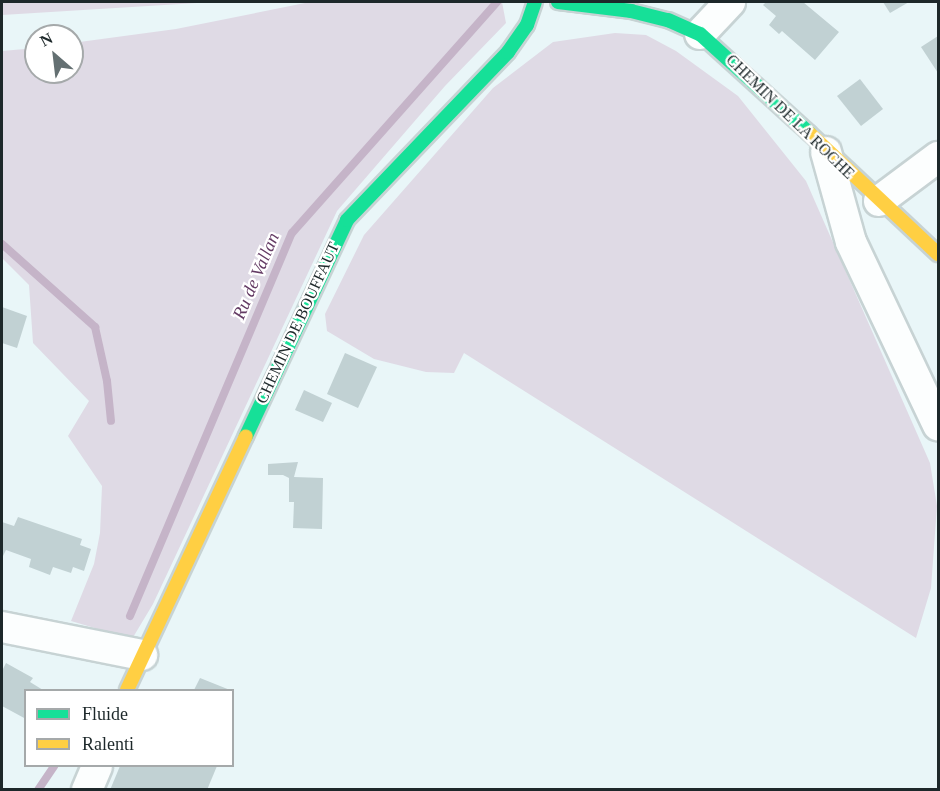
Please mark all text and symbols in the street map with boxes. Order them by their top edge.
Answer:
north arrow [24,24,84,84]
text: N [37,29,55,50]
street label: CHEMIN DE LA ROCHE [721,50,859,184]
water label: Ru de Vallan [228,229,284,323]
street label: CHEMIN DE BOUFFAUT [252,239,344,407]
legend [24,689,234,767]
text: Fluide [82,704,128,724]
text: Ralenti [82,734,134,754]

